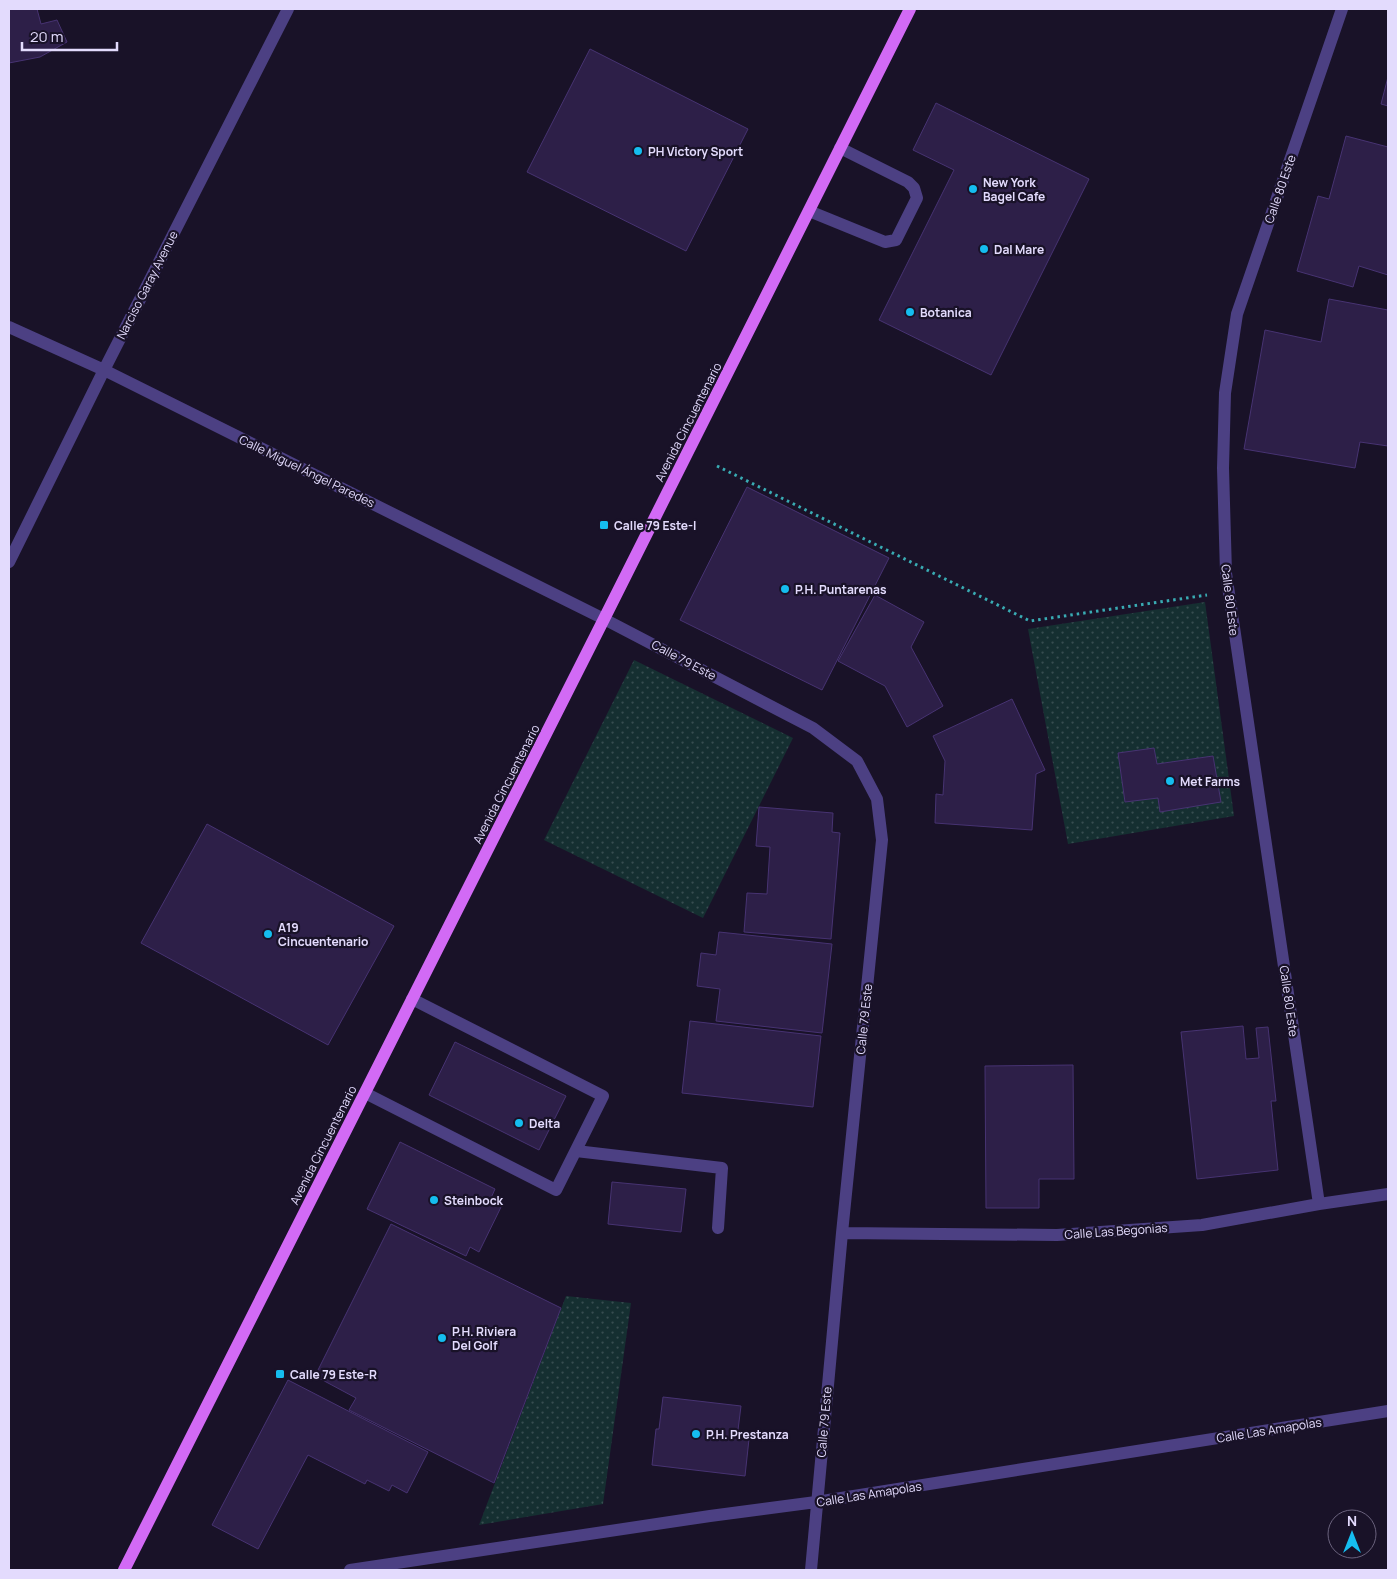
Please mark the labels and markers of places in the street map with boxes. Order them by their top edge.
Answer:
place label: PH Victory Sport [648,143,743,160]
marker: PH Victory Sport [632,145,644,157]
place label: New York Bagel Cafe [983,174,1045,205]
marker: New York Bagel Cafe [967,183,979,195]
place label: Dal Mare [994,241,1044,258]
marker: Dal Mare [978,243,990,255]
place label: Botanica [920,304,972,321]
marker: Botanica [904,306,916,318]
place label: Calle 79 Este-I [614,517,696,534]
marker: Calle 79 Este-I [598,519,610,531]
place label: P.H. Puntarenas [795,581,887,598]
marker: P.H. Puntarenas [779,583,791,595]
place label: Met Farms [1180,773,1241,790]
marker: Met Farms [1164,775,1176,787]
place label: A19 Cincuentenario [278,919,369,950]
marker: A19 Cincuentenario [262,928,274,940]
place label: Delta [529,1115,560,1132]
marker: Delta [513,1117,525,1129]
place label: Steinbock [444,1192,504,1209]
marker: Steinbock [428,1194,440,1206]
place label: P.H. Riviera Del Golf [452,1323,516,1354]
marker: P.H. Riviera Del Golf [436,1332,448,1344]
place label: Calle 79 Este-R [290,1366,377,1383]
marker: Calle 79 Este-R [274,1368,286,1380]
place label: P.H. Prestanza [706,1426,789,1443]
marker: P.H. Prestanza [690,1428,702,1440]

